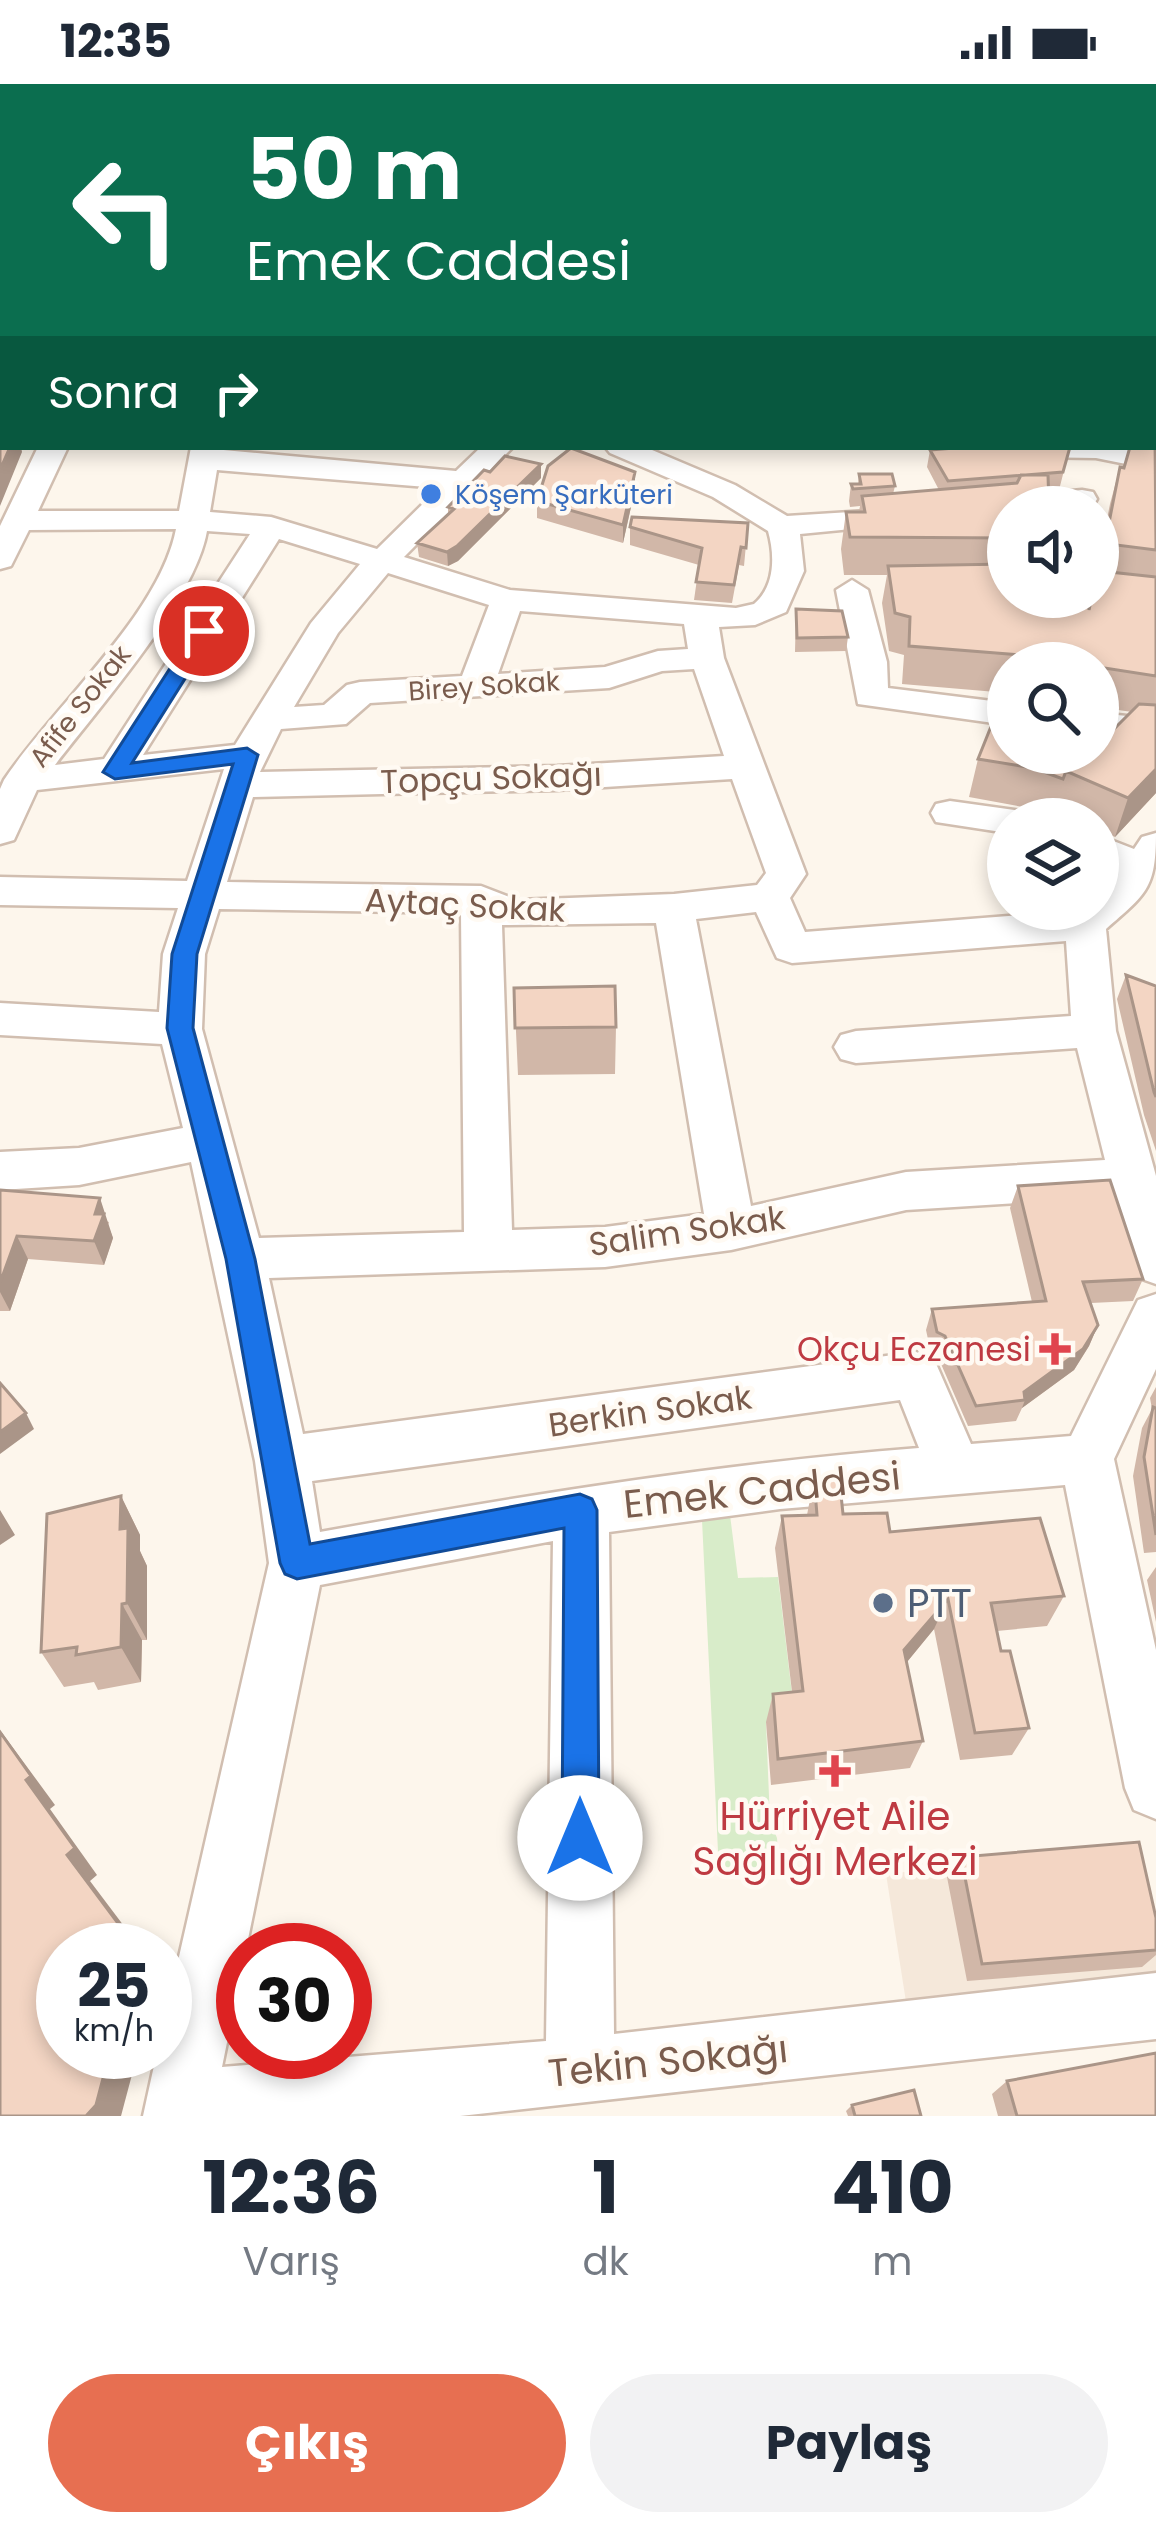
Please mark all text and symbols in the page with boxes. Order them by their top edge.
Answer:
text: 12:35 [60,10,172,73]
text: 50 m [246,111,462,228]
icon: left [48,132,204,288]
text: Emek Caddesi [246,223,631,299]
icon: right [203,360,269,426]
text: Sonra [48,361,179,424]
place label: Köşem Şarküteri [455,476,673,513]
marker: Köşem Şarküteri [418,481,444,507]
map controls [987,486,1119,930]
button: sound [987,486,1119,618]
pin [153,580,255,682]
icon: arrive [171,598,237,664]
street label: Afife Sokak [21,637,140,775]
button: search [987,642,1119,774]
street label: Birey Sokak [407,662,561,710]
street label: Topçu Sokağı [380,751,602,805]
button: layers [987,798,1119,930]
street label: Aytaç Sokak [364,876,566,934]
street label: Salim Sokak [586,1194,788,1268]
place label: Okçu Eczanesi [797,1326,1031,1373]
marker: Okçu Eczanesi [1042,1336,1068,1362]
street label: Berkin Sokak [545,1373,755,1449]
street label: Emek Caddesi [621,1448,903,1532]
place label: PTT [907,1576,972,1631]
marker: PTT [870,1590,896,1616]
marker: Hürriyet Aile Sağlığı Merkezi [819,1755,851,1787]
position arrow [517,1775,643,1901]
place label: Hürriyet Aile Sağlığı Merkezi [692,1789,978,1889]
speed limit sign: 30 [216,1923,372,2079]
text: 25 [77,1944,151,2028]
text: km/h [74,2009,154,2052]
street label: Tekin Sokağı [545,2021,791,2101]
text: 12:36 [202,2137,380,2238]
text: 1 [592,2137,619,2238]
text: 410 [831,2137,954,2238]
text: Varış [243,2234,340,2289]
text: dk [582,2234,629,2289]
text: m [872,2234,913,2289]
button: Çıkış [48,2374,566,2512]
button: Paylaş [590,2374,1108,2512]

